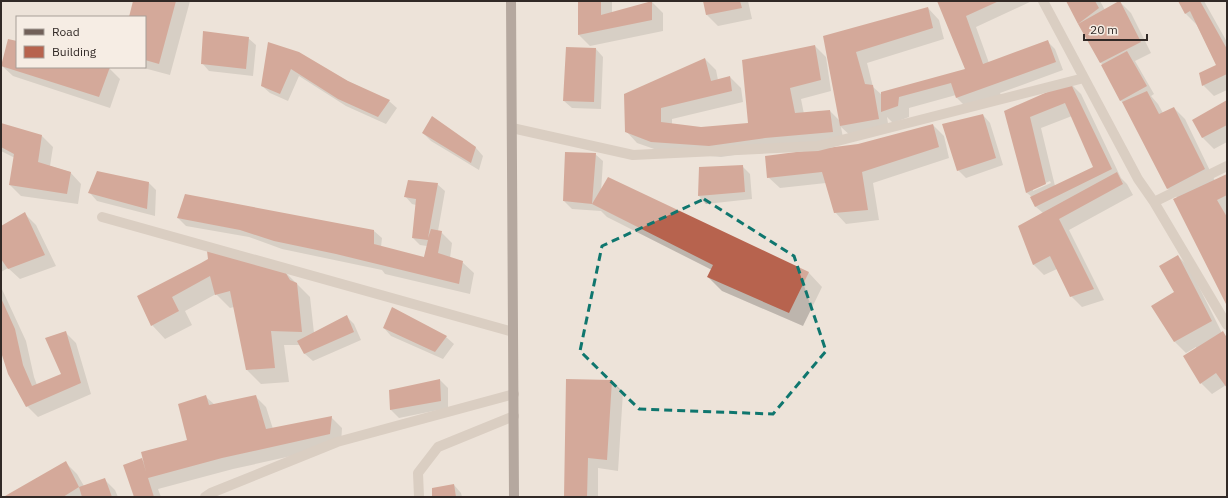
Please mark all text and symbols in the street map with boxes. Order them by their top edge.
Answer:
legend [16,16,146,68]
scale bar [1084,16,1147,42]
text: 20 m [1090,22,1118,37]
text: Road [52,24,80,39]
text: Building [52,44,97,59]

